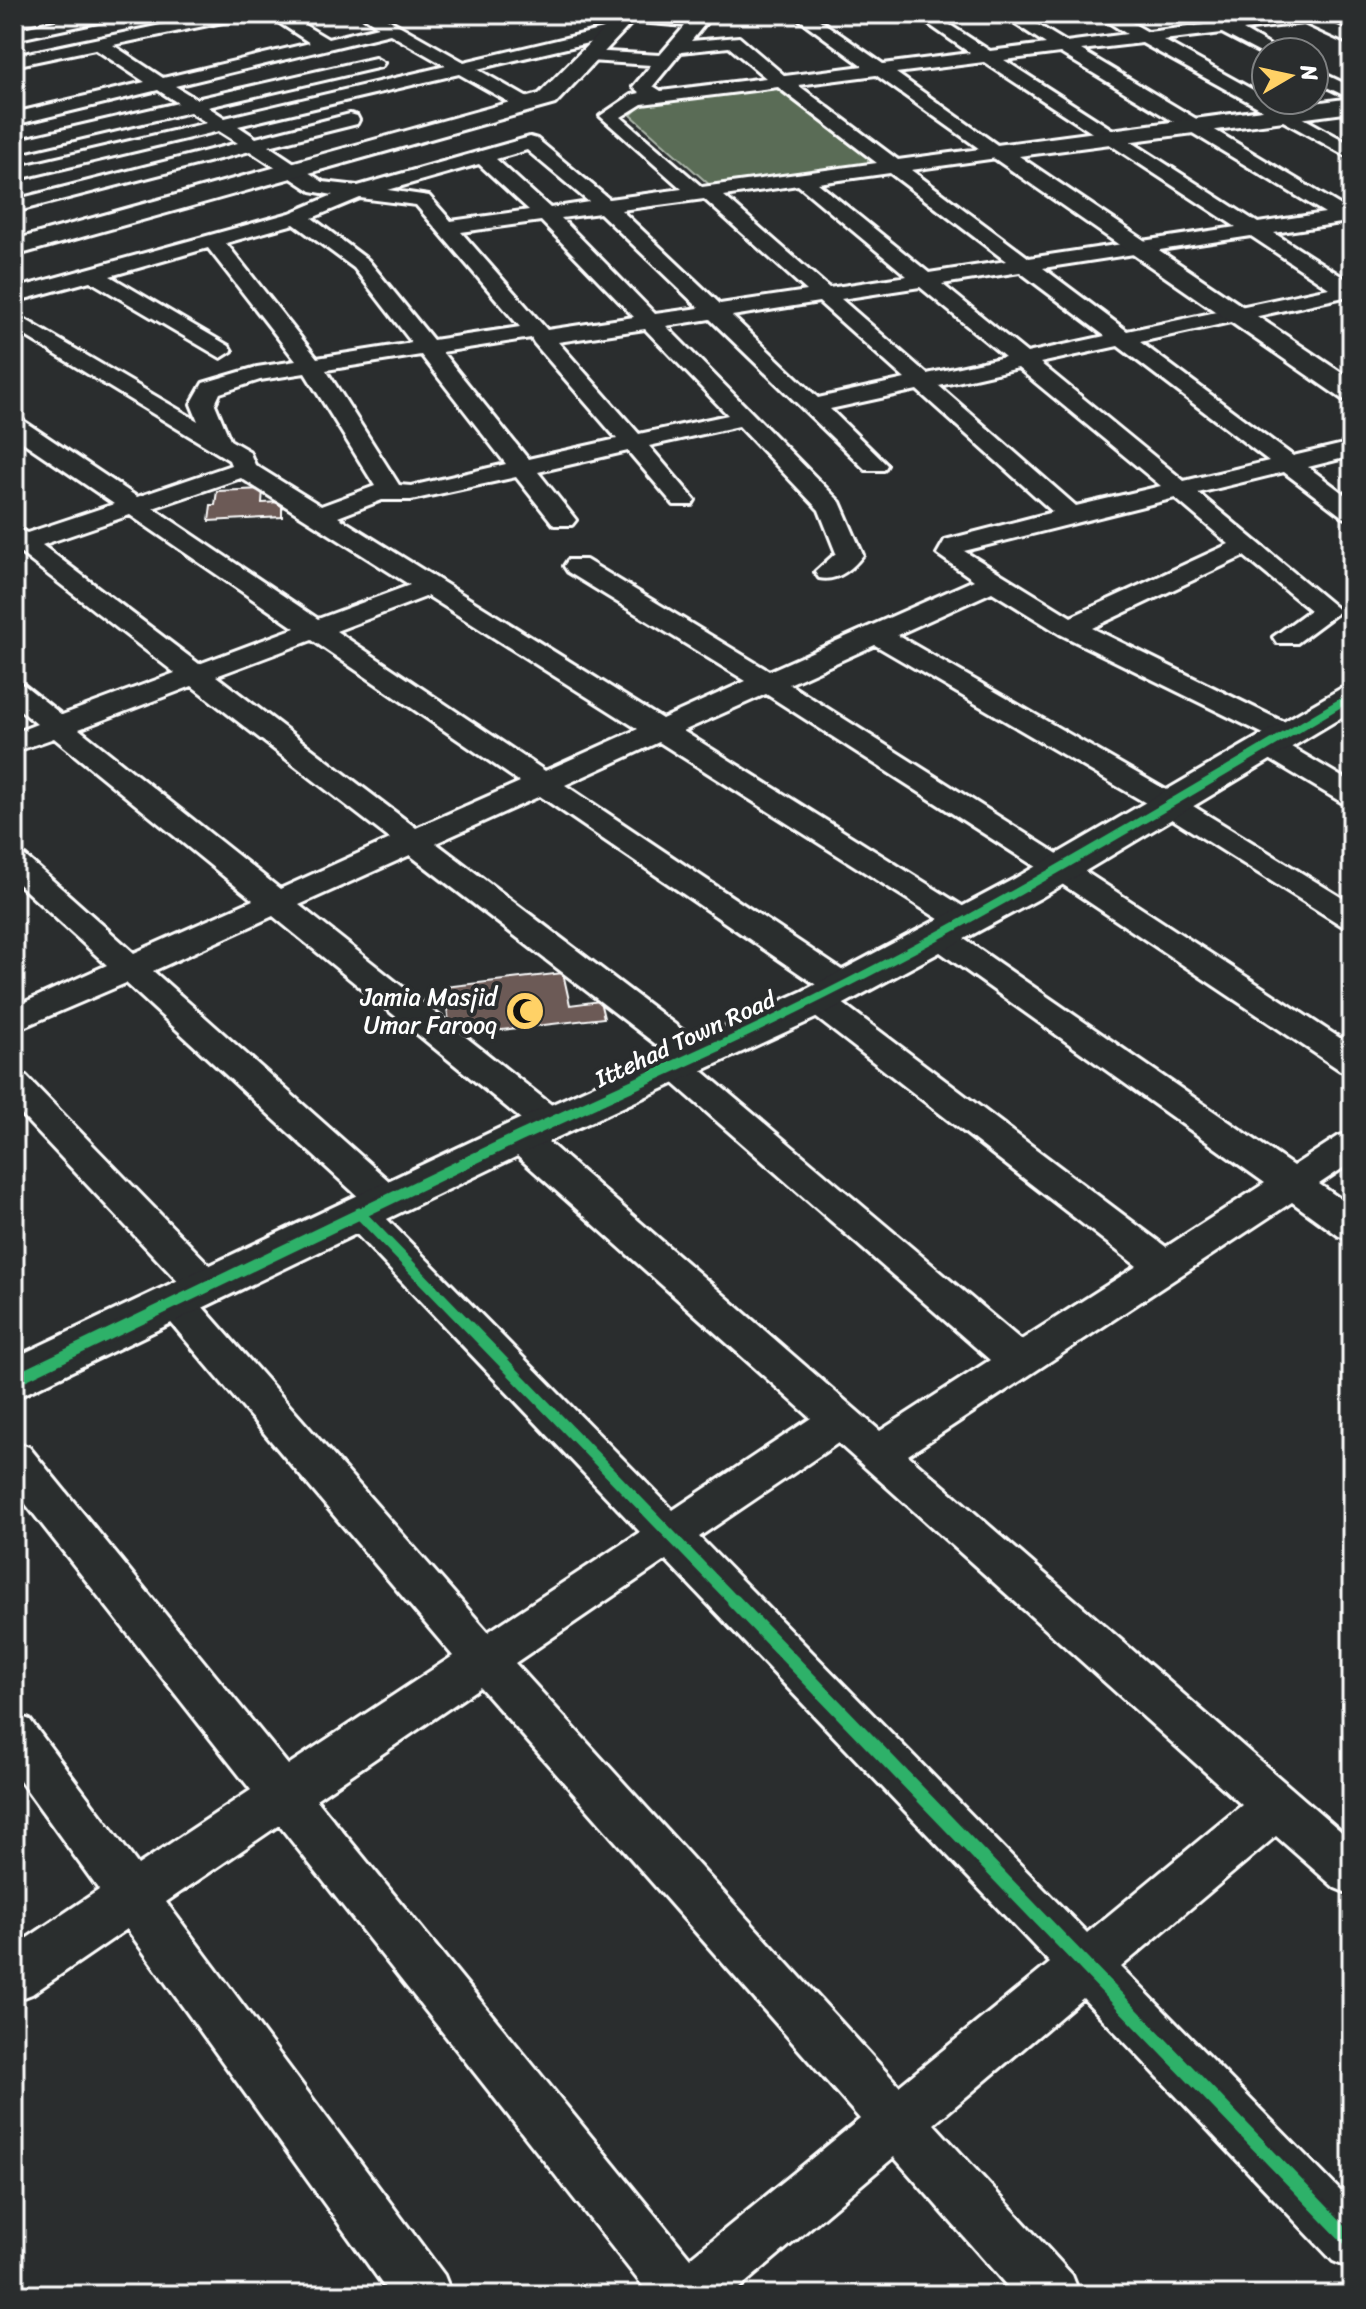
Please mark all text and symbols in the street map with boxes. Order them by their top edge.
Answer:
north arrow [1250,36,1330,116]
text: N [1289,61,1330,84]
place label: Jamia Masjid Umar Farooq [359,976,499,1046]
street label: Ittehad Town Road [587,978,784,1100]
mosque icon: Jamia Masjid Umar Farooq [504,990,546,1032]

